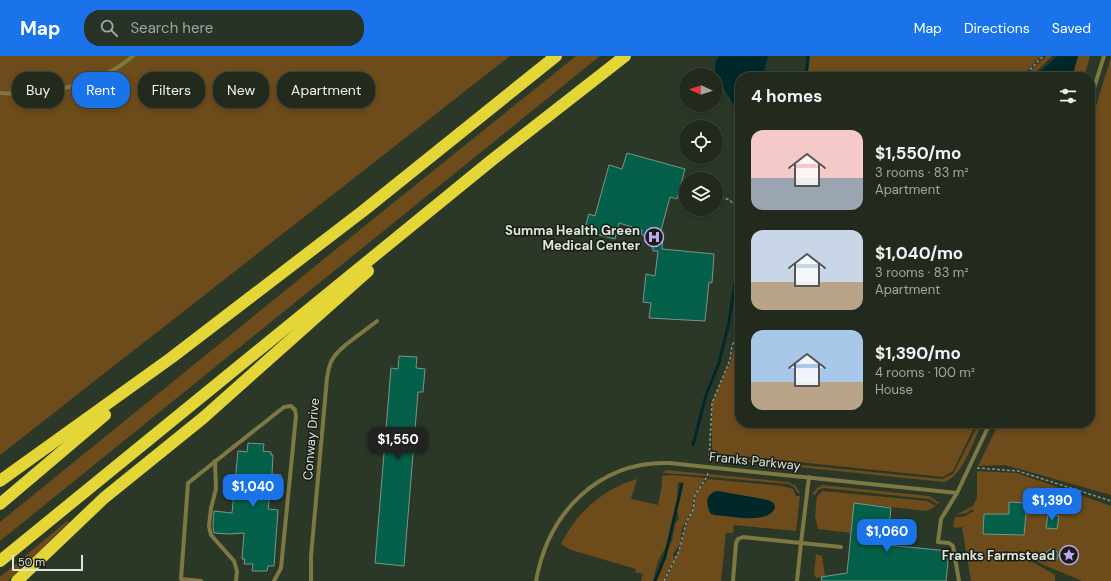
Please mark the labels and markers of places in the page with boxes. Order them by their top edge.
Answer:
place label: Summa Health Green Medical Center [505,222,641,254]
hospital icon: Summa Health Green Medical Center [643,226,665,248]
pin: $1,550 [365,427,431,461]
pin: $1,040 [220,474,286,508]
pin: $1,390 [1019,488,1085,522]
pin: $1,060 [854,519,920,553]
place icon: Franks Farmstead [1058,544,1080,566]
place label: Franks Farmstead [942,547,1055,564]

